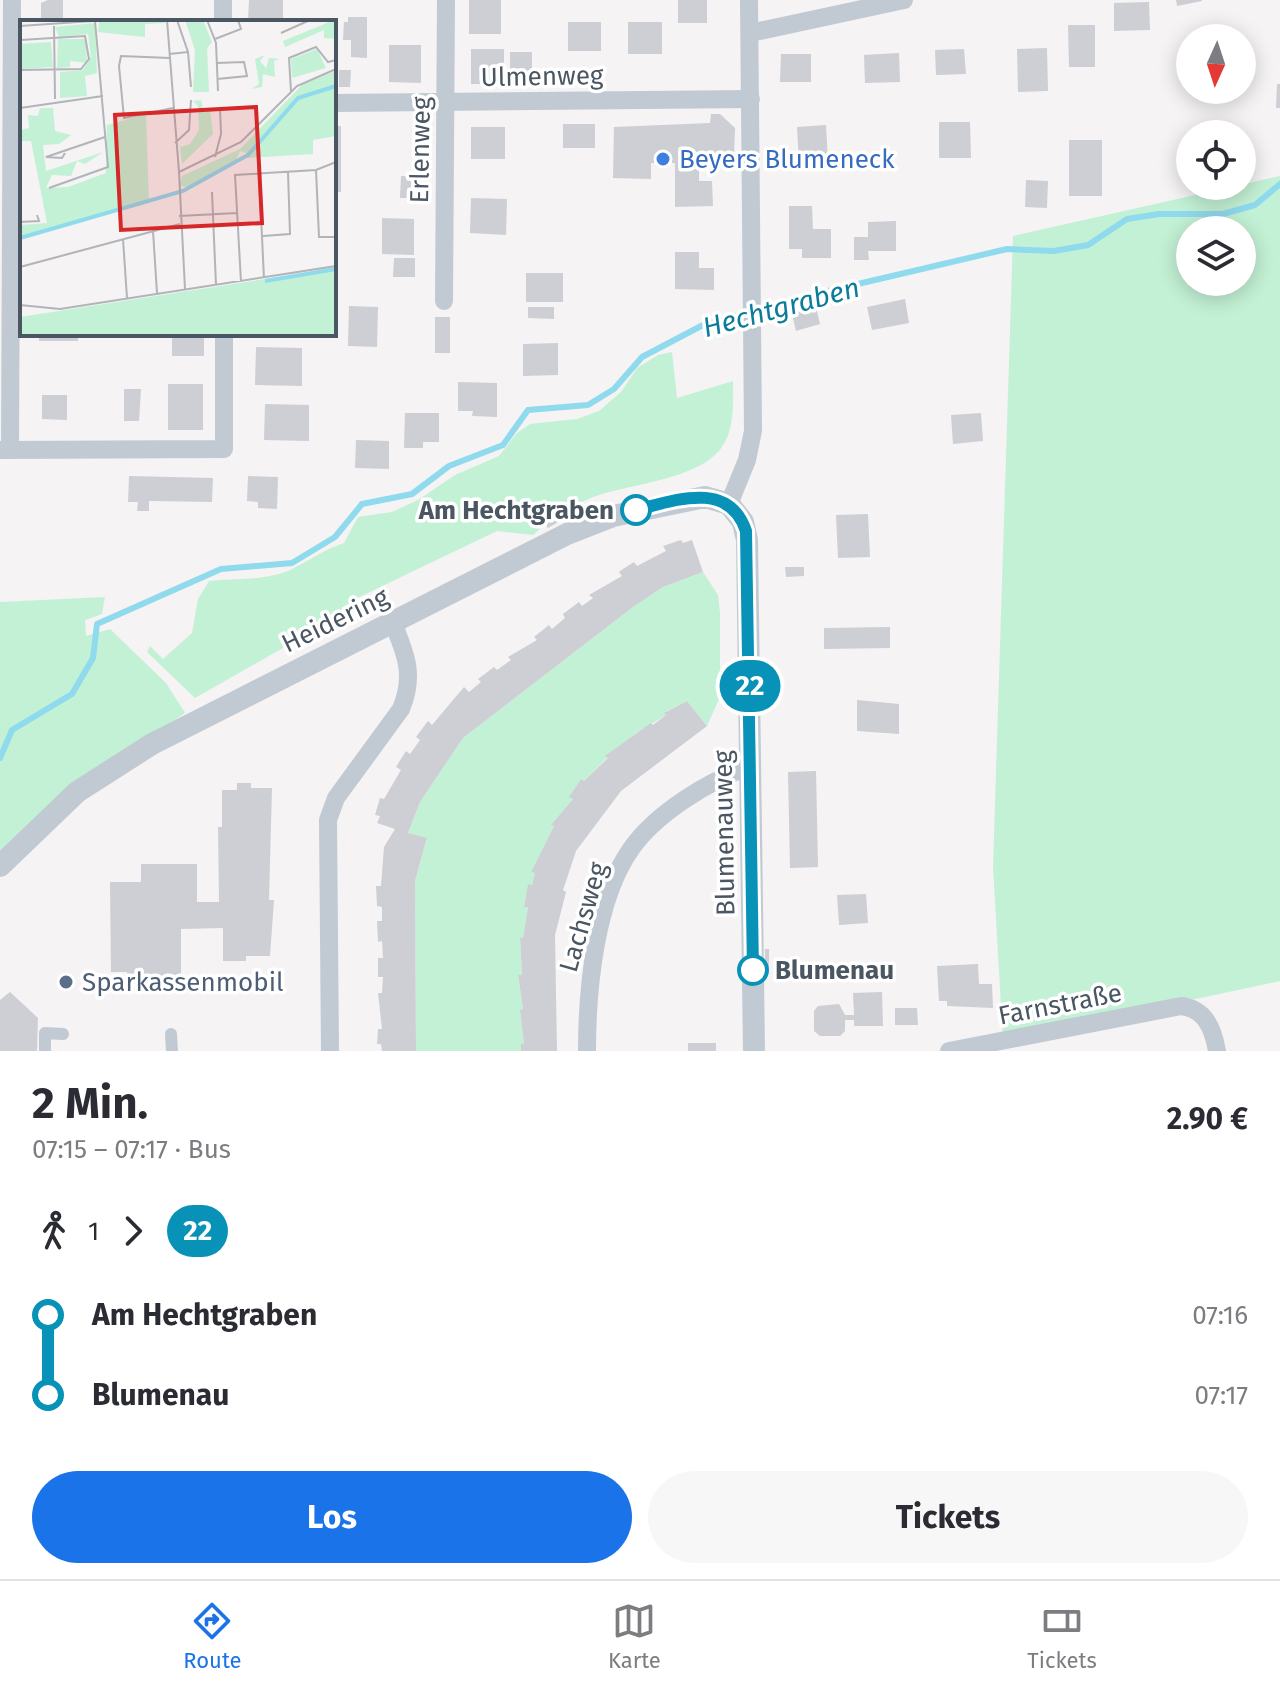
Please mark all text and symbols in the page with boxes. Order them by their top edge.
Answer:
inset map [20,20,336,336]
north arrow [1176,24,1256,104]
map controls [1176,24,1256,296]
street label: Ulmenweg [480,60,604,93]
street label: Erlenweg [404,96,437,204]
button: locate [1176,120,1256,200]
place label: Beyers Blumeneck [679,144,895,175]
marker: Beyers Blumeneck [654,150,672,168]
button: layers [1176,216,1256,296]
water label: Hechtgraben [699,271,863,344]
place label: Am Hechtgraben [418,495,614,526]
marker: Am Hechtgraben [621,495,651,525]
street label: Heidering [277,581,394,660]
line badge: 22 [714,660,786,712]
text: 22 [736,669,764,702]
street label: Blumenauweg [708,749,741,916]
street label: Lachsweg [553,858,614,976]
marker: Blumenau [738,955,768,985]
place label: Blumenau [775,955,894,986]
place label: Sparkassenmobil [82,967,284,998]
marker: Sparkassenmobil [57,973,75,991]
street label: Farnstraße [996,977,1124,1032]
text: 2 Min. [32,1077,148,1130]
text: 2.90 € [1167,1101,1248,1137]
text: 07:15 – 07:17 · Bus [32,1134,231,1165]
icon: walk [32,1209,76,1253]
icon: forward [111,1209,155,1253]
text: 22 [183,1214,212,1247]
text: 1 [88,1216,99,1247]
text: Am Hechtgraben [92,1297,317,1333]
text: 07:16 [1192,1300,1248,1331]
text: Blumenau [92,1377,229,1413]
text: 07:17 [1194,1380,1248,1411]
button: Los [32,1471,632,1563]
button: Tickets [648,1471,1248,1563]
tab: Route [183,1599,241,1674]
tab: Karte [608,1599,661,1674]
tab: Tickets [1027,1599,1097,1674]

